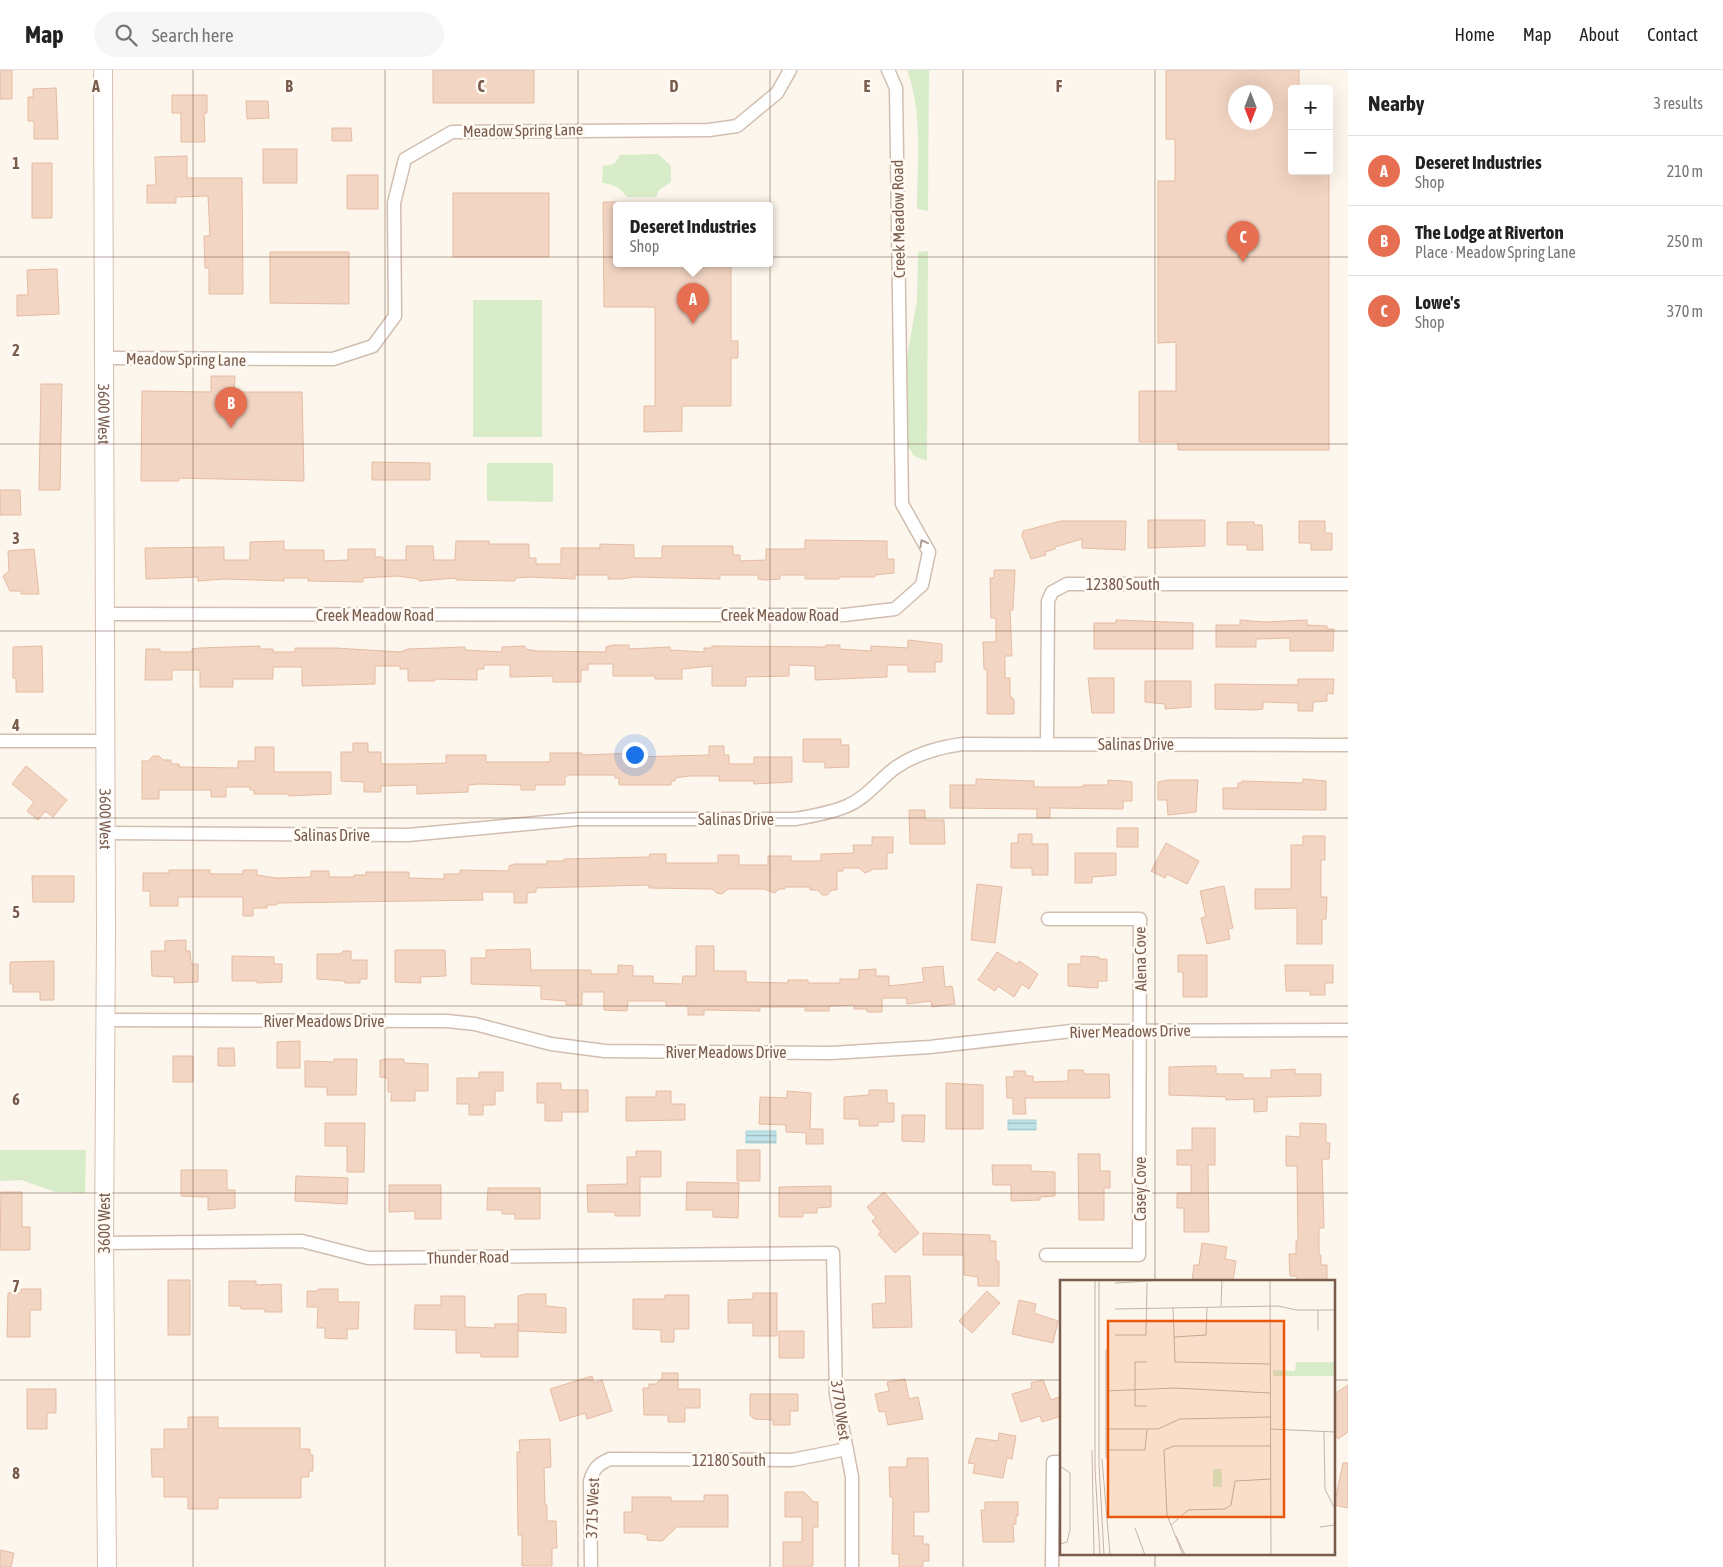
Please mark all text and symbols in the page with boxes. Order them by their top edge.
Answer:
search box [94,12,444,57]
text: Map [25,21,64,48]
icon: search [112,21,140,49]
text: Search here [152,24,234,46]
text: Home [1455,24,1495,45]
text: Map [1523,24,1552,45]
text: About [1580,24,1619,45]
text: Contact [1647,24,1698,45]
text: A [91,77,100,95]
text: B [285,77,293,95]
text: C [477,77,485,95]
text: D [670,77,679,95]
text: E [864,77,871,95]
text: F [1056,77,1063,95]
north arrow [1228,85,1273,130]
map controls [1288,85,1333,175]
button: + [1288,85,1333,130]
text: Nearby [1368,91,1424,115]
text: 3 results [1653,94,1703,112]
street label: Meadow Spring Lane [463,120,583,141]
button: − [1288,130,1333,175]
text: Deseret Industries [1415,151,1542,173]
text: 1 [12,154,20,172]
street label: Creek Meadow Road [888,160,908,278]
text: A [1380,162,1388,180]
text: 210 m [1667,162,1703,180]
text: Shop [1415,173,1445,191]
popup [613,202,773,267]
text: Deseret Industries [630,215,756,237]
pin: C [1227,221,1259,262]
text: The Lodge at Riverton [1415,221,1564,243]
text: B [1380,232,1388,250]
text: 250 m [1667,232,1703,250]
text: Shop [630,237,659,255]
text: Place · Meadow Spring Lane [1415,243,1576,261]
pin: A [677,283,709,324]
text: Lowe's [1415,291,1460,313]
text: C [1380,302,1388,320]
text: 370 m [1667,302,1703,320]
text: Shop [1415,313,1445,331]
text: 2 [12,341,20,359]
street label: Meadow Spring Lane [126,349,246,370]
street label: 3600 West [95,383,113,445]
pin: B [215,387,247,428]
text: 3 [12,529,20,547]
one-way arrow [919,539,929,548]
street label: 12380 South [1086,575,1160,593]
street label: Creek Meadow Road [316,606,434,624]
street label: Creek Meadow Road [721,606,839,624]
text: 4 [11,716,20,734]
street label: Salinas Drive [1098,735,1174,753]
your location [622,742,648,768]
street label: 3600 West [97,788,115,850]
street label: Salinas Drive [698,810,774,828]
street label: Salinas Drive [294,826,370,844]
text: 5 [12,903,20,921]
street label: Alena Cove [1130,926,1150,992]
street label: River Meadows Drive [263,1012,385,1030]
street label: River Meadows Drive [1069,1021,1191,1041]
street label: River Meadows Drive [665,1043,787,1061]
text: 6 [12,1090,20,1108]
street label: Casey Cove [1131,1157,1150,1221]
street label: 3600 West [95,1192,113,1253]
street label: Thunder Road [427,1247,509,1267]
text: 7 [12,1277,20,1295]
inset map [1060,1280,1336,1554]
street label: 3770 West [828,1379,854,1442]
street label: 12180 South [692,1451,766,1469]
text: 8 [12,1464,20,1482]
street label: 3715 West [582,1477,602,1539]

